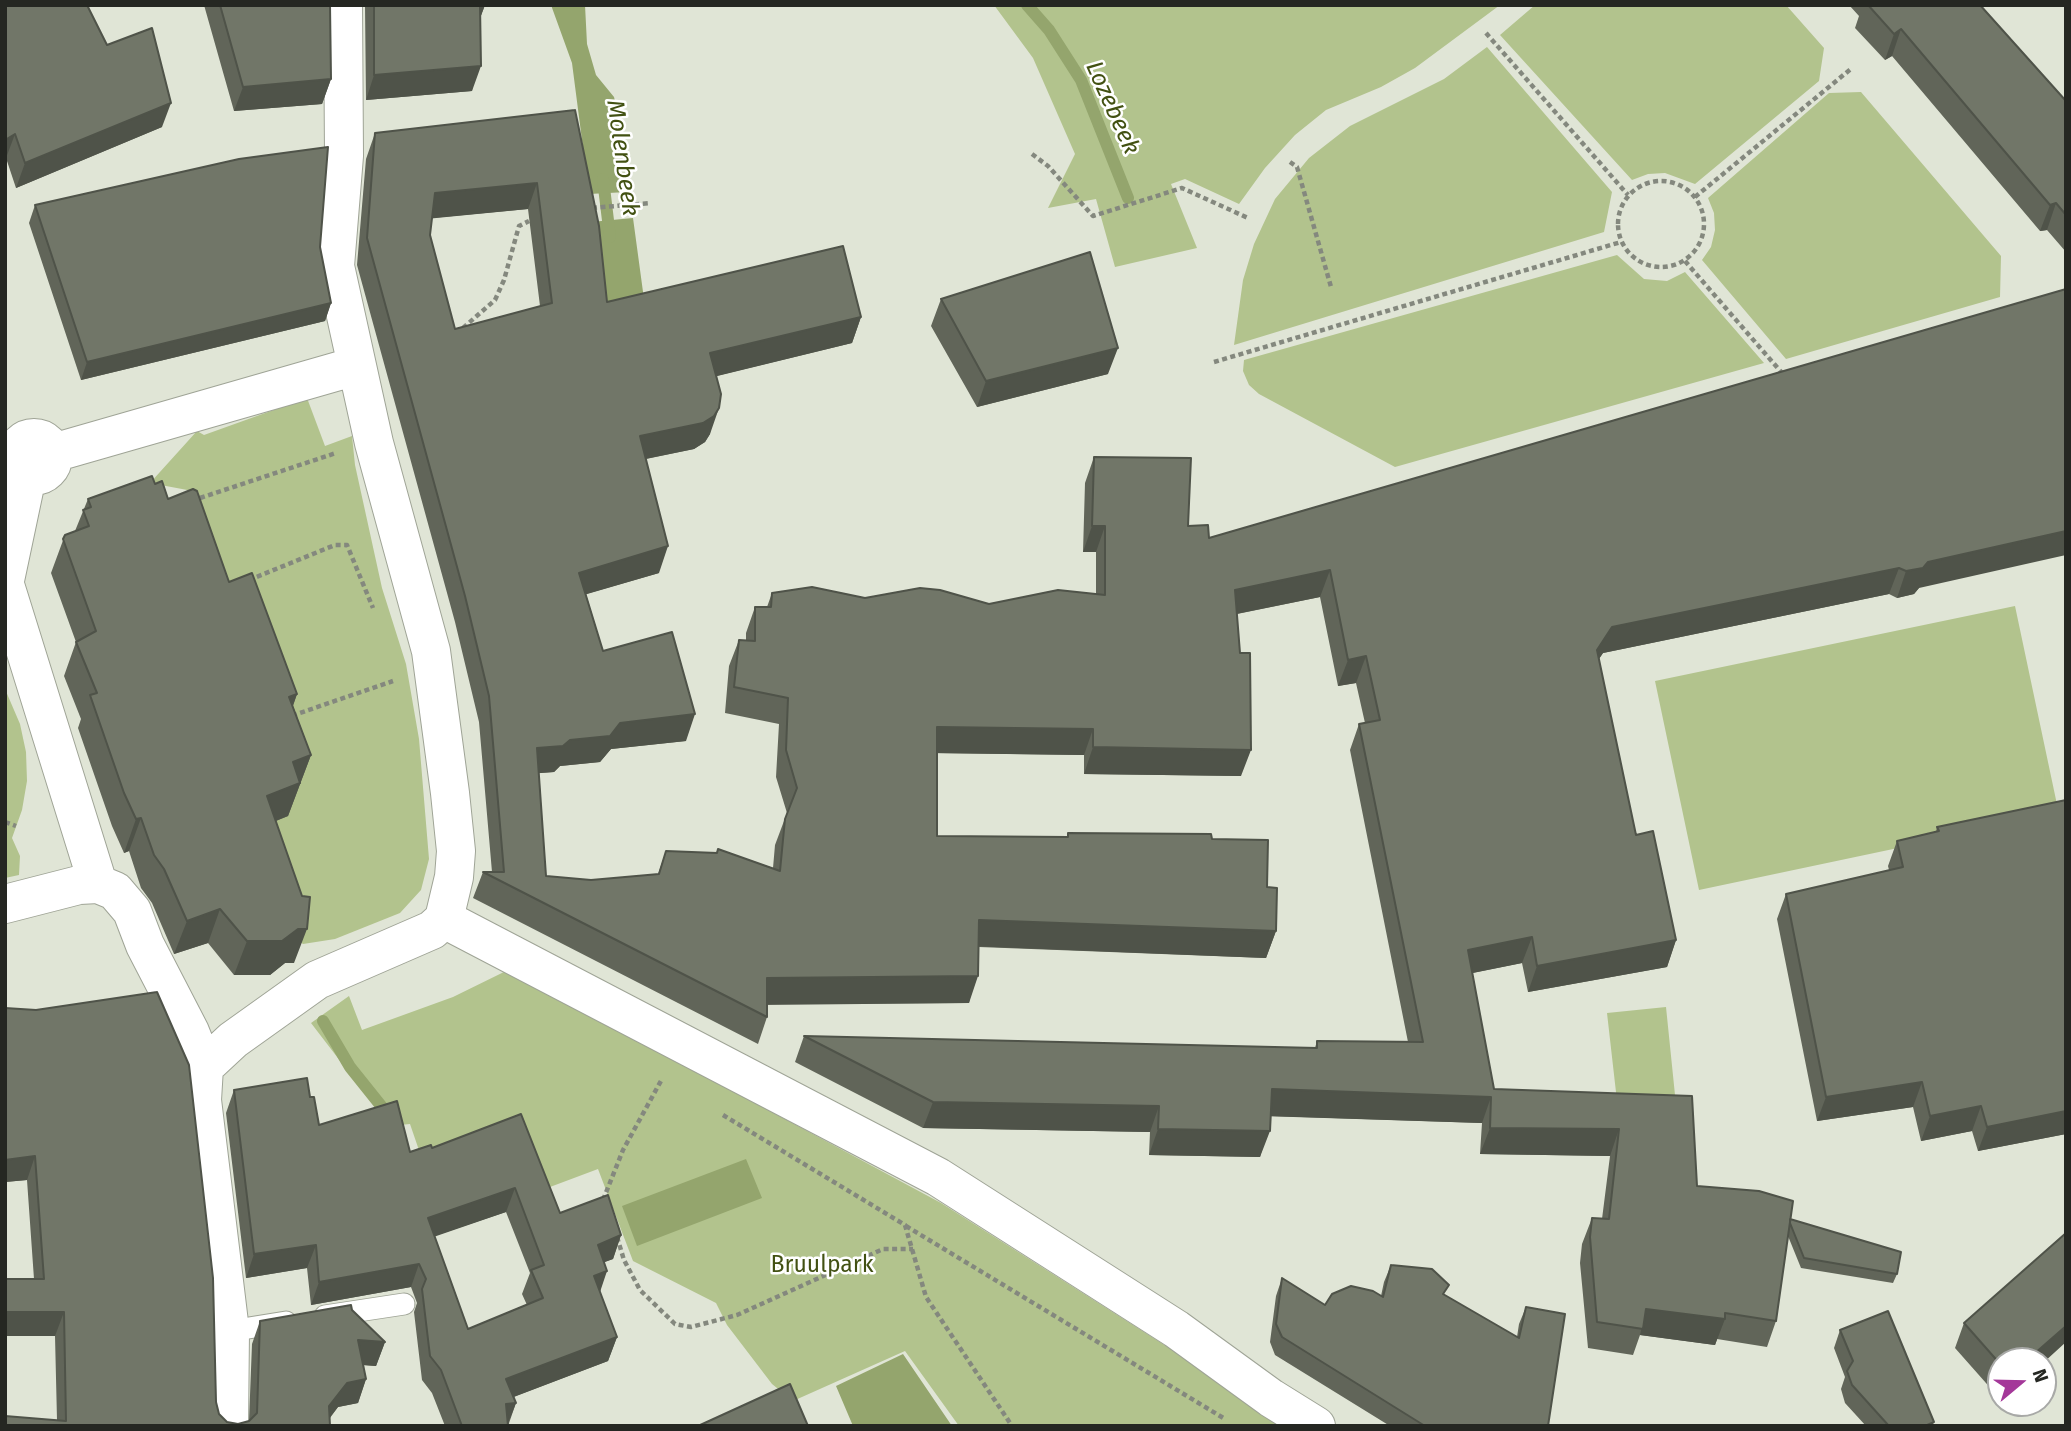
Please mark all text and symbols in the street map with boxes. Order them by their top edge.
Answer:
water label: Lozebeek [1079,57,1145,159]
water label: Molenbeek [600,98,644,218]
park label: Bruulpark [771,1252,873,1280]
north arrow [1987,1347,2057,1417]
text: N [2028,1366,2053,1385]

